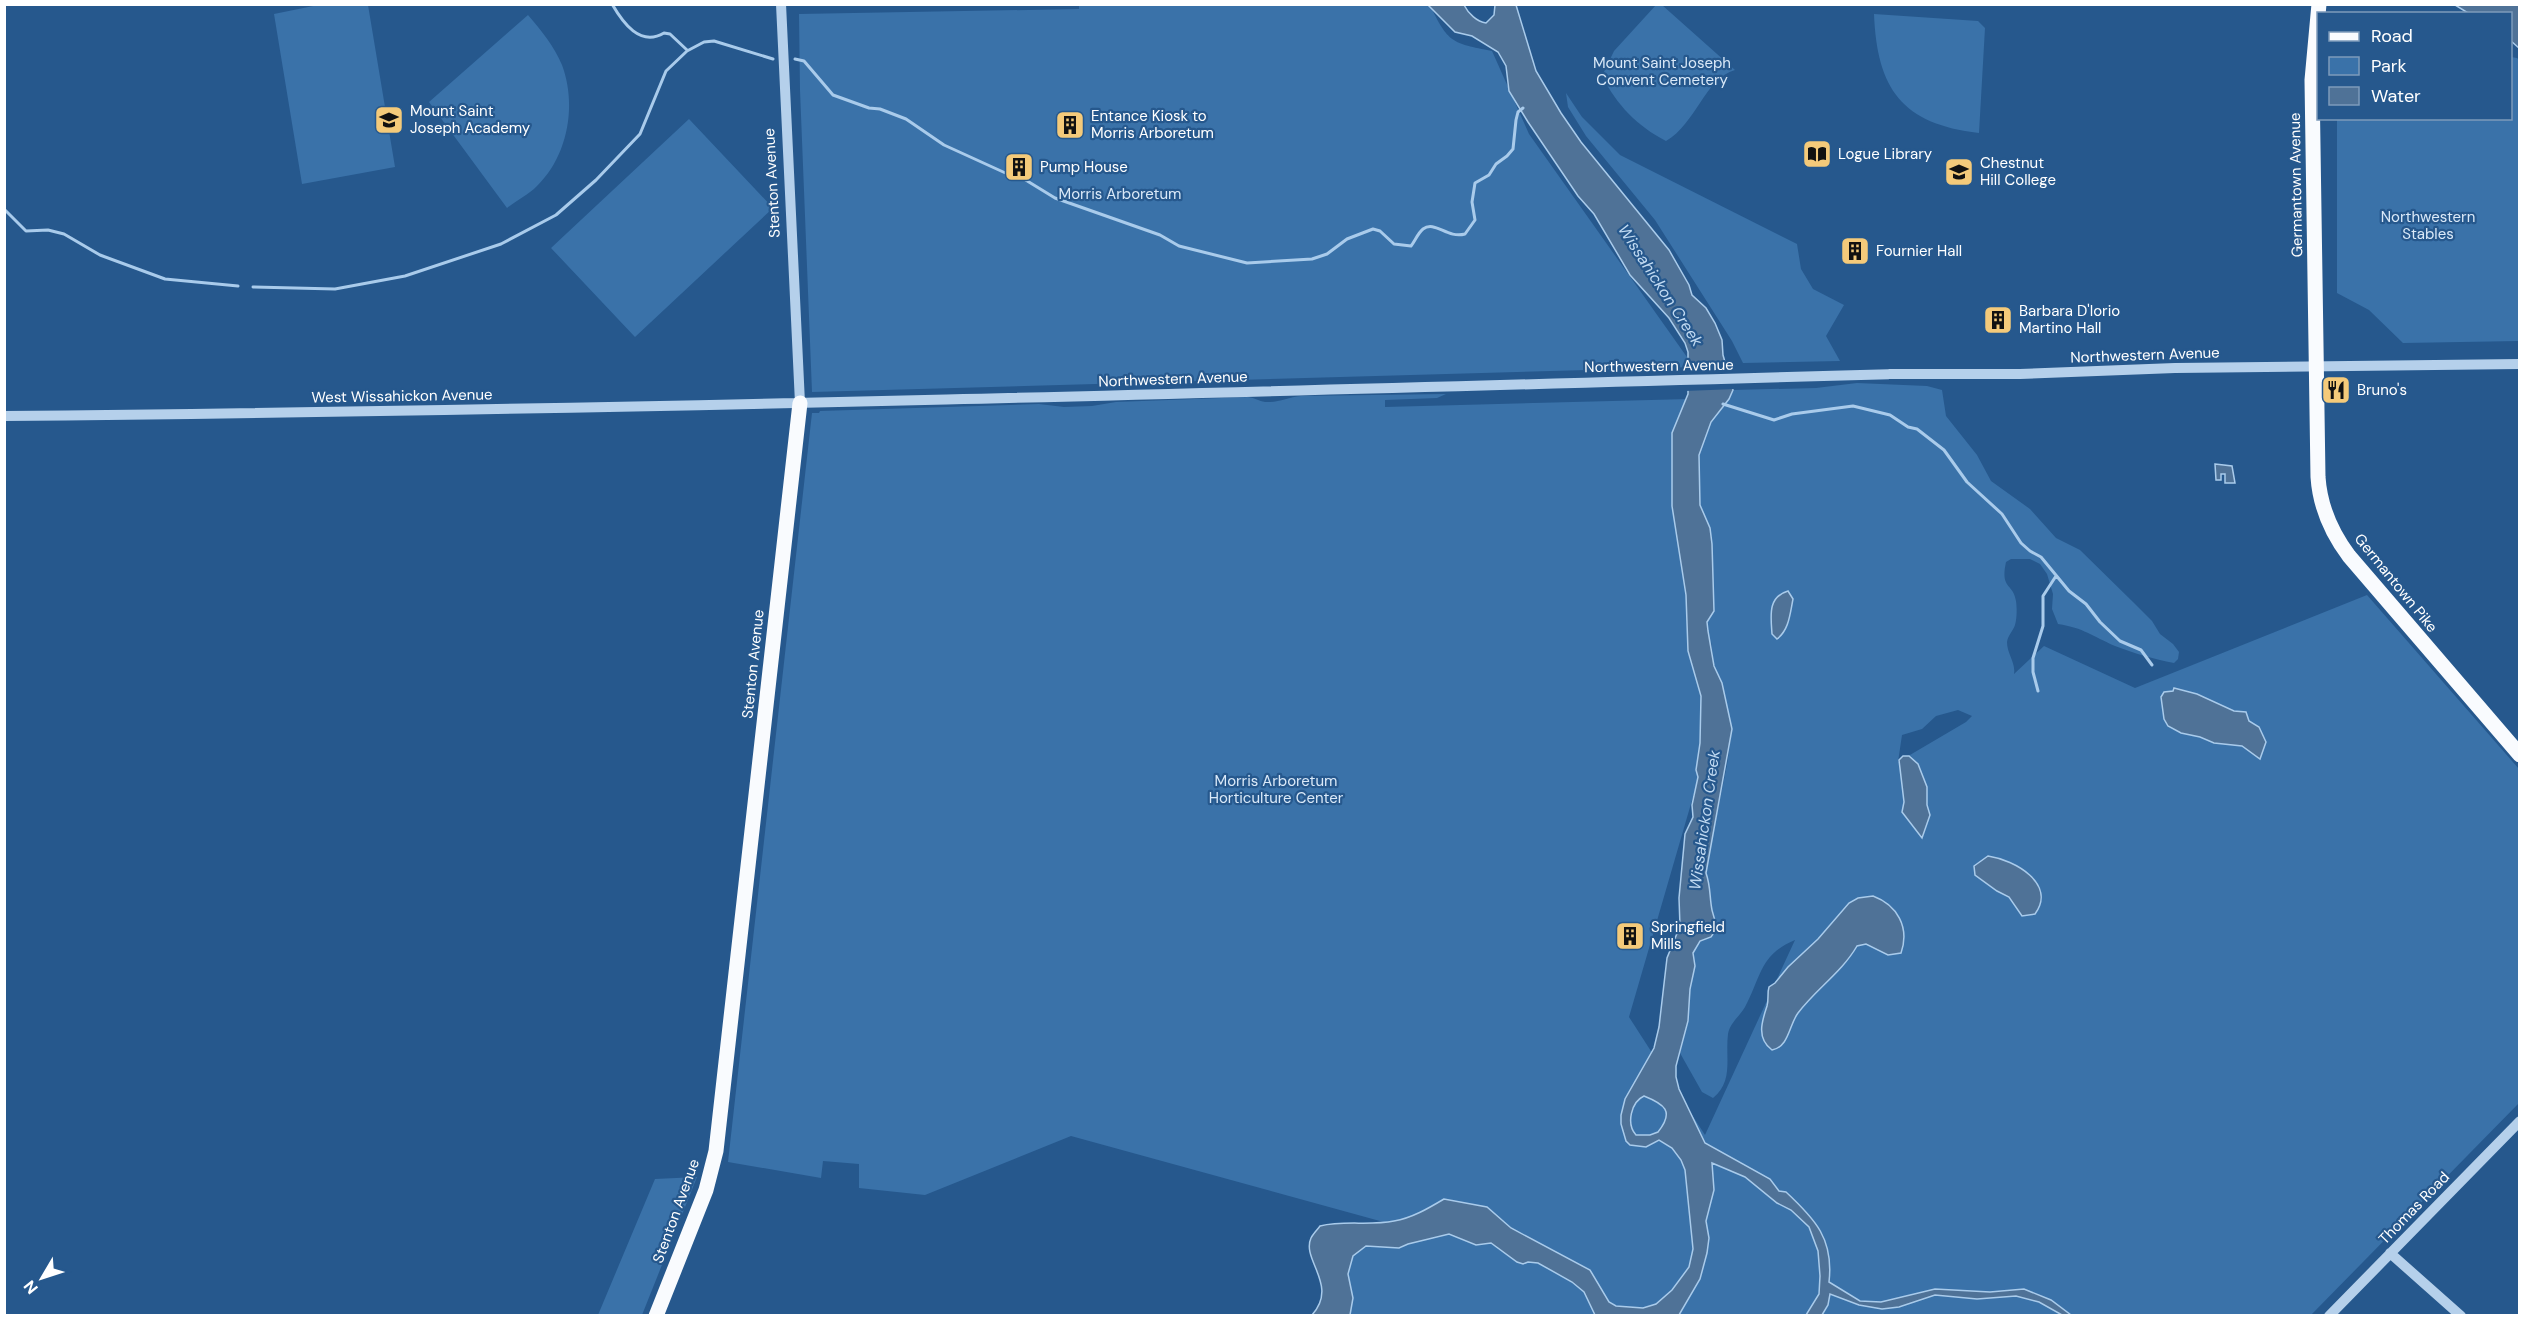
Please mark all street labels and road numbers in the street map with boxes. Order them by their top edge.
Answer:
street label: Germantown Avenue [2285,112,2307,258]
street label: Stenton Avenue [759,128,785,238]
street label: Northwestern Avenue [2070,342,2220,368]
street label: Northwestern Avenue [1584,355,1734,377]
street label: Northwestern Avenue [1098,366,1248,392]
street label: West Wissahickon Avenue [311,384,493,408]
street label: Germantown Pike [2350,529,2442,637]
street label: Stenton Avenue [737,608,769,720]
street label: Stenton Avenue [648,1156,704,1266]
street label: Thomas Road [2374,1167,2454,1249]

